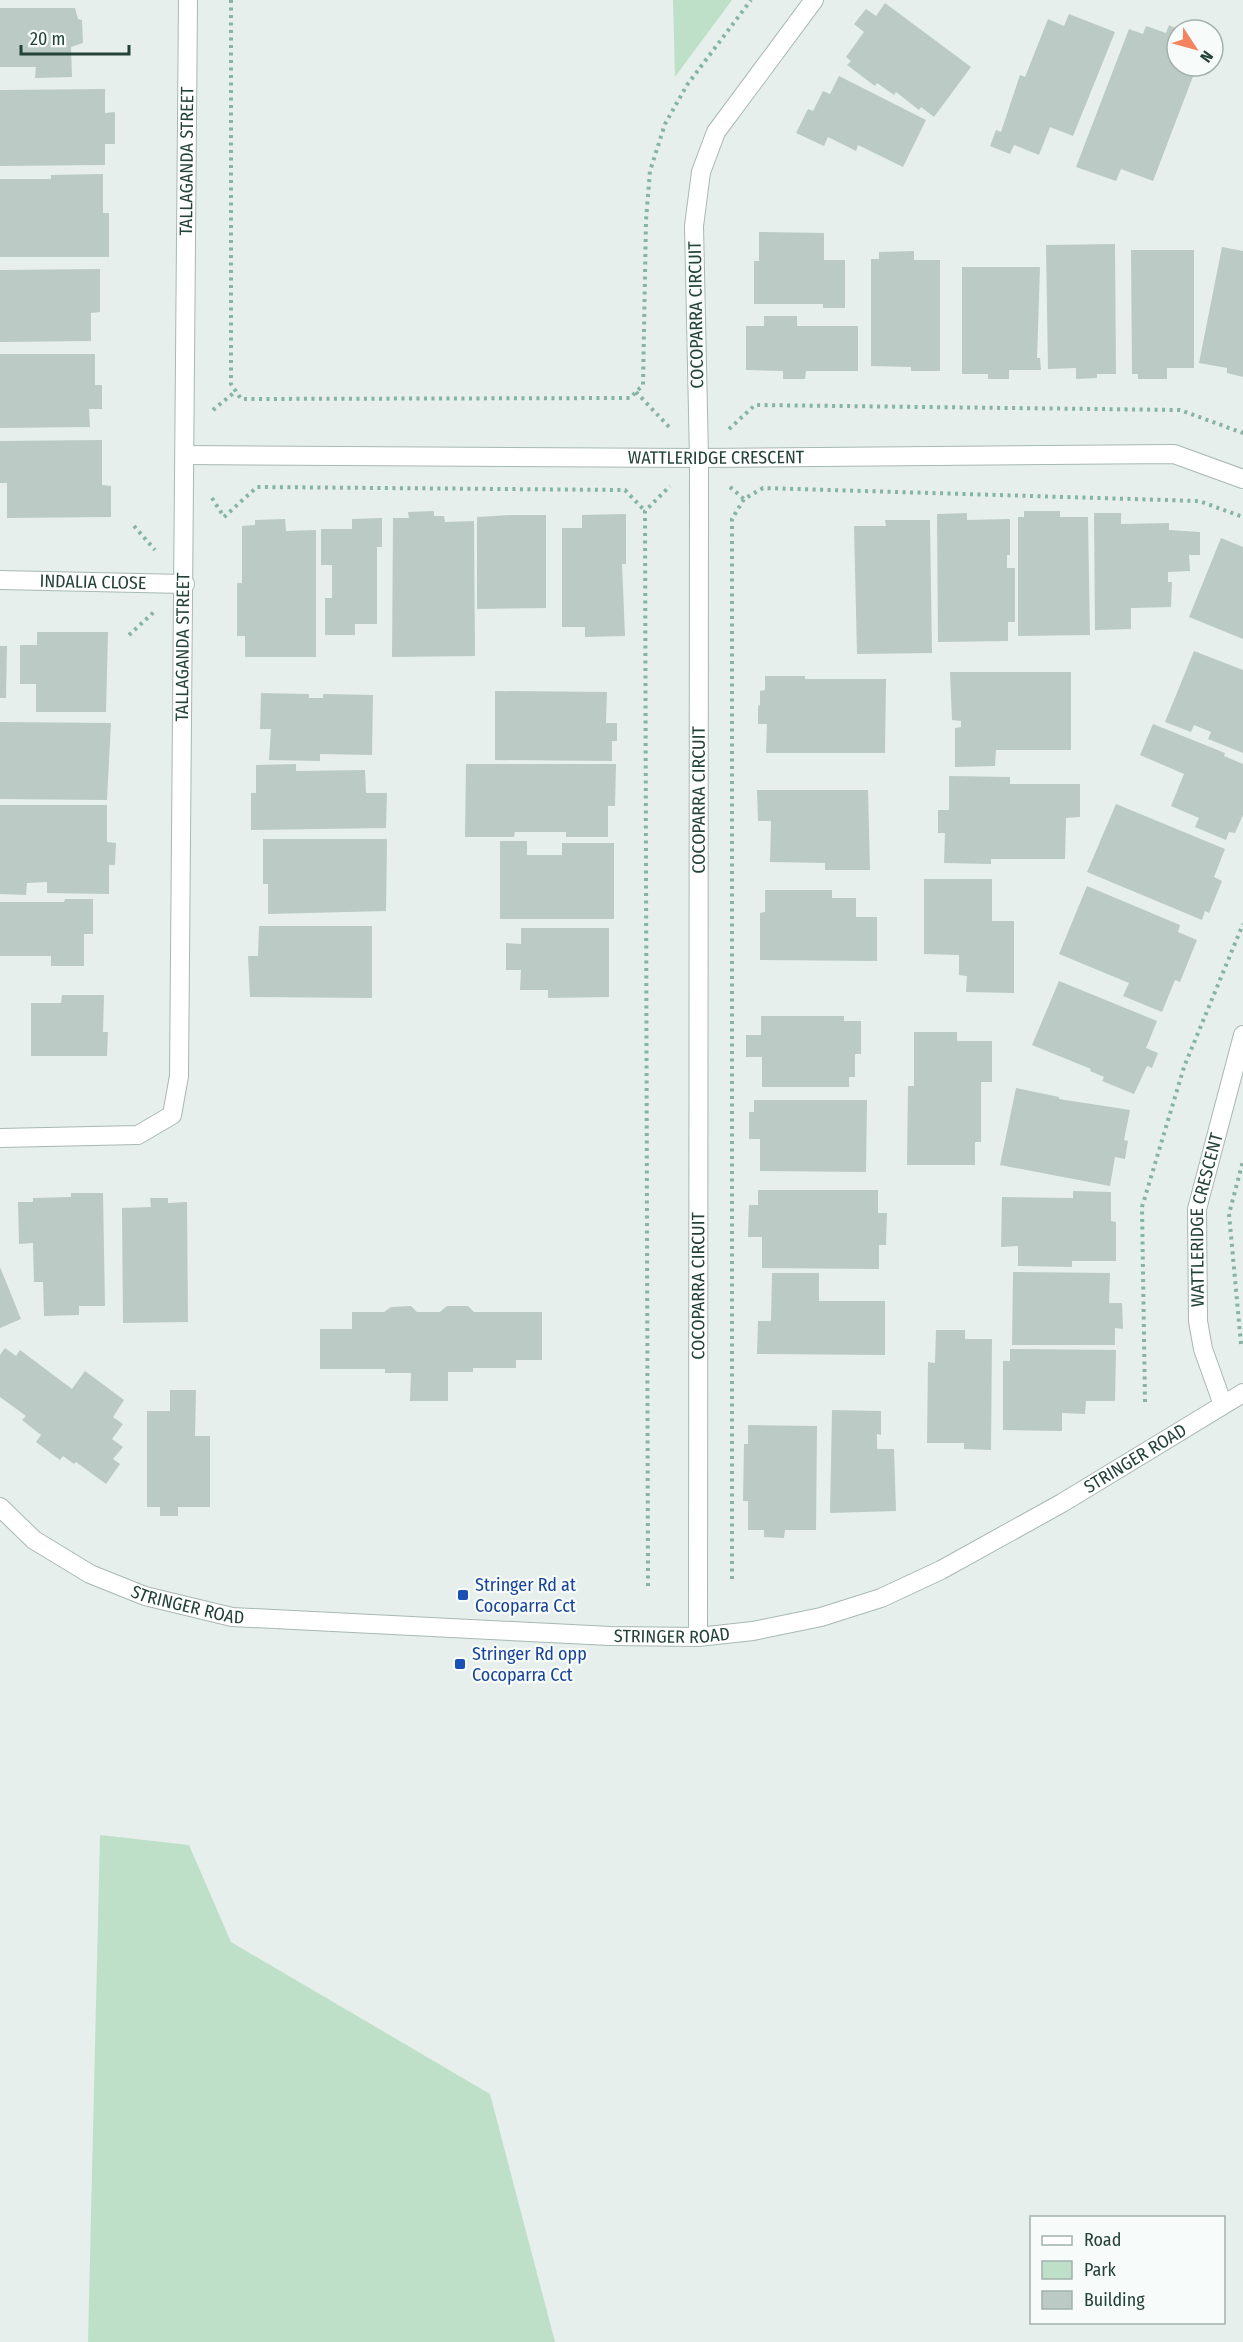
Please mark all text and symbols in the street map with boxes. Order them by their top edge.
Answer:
scale bar [21,18,129,56]
north arrow [1165,18,1225,78]
text: 20 m [30,28,65,50]
text: N [1196,47,1217,66]
street label: TALLAGANDA STREET [175,86,198,236]
street label: COCOPARRA CIRCUIT [684,240,708,389]
street label: WATTLERIDGE CRESCENT [628,446,805,469]
street label: INDALIA CLOSE [39,570,147,594]
street label: TALLAGANDA STREET [171,572,194,722]
street label: COCOPARRA CIRCUIT [688,726,710,874]
street label: WATTLERIDGE CRESCENT [1186,1130,1228,1307]
street label: COCOPARRA CIRCUIT [687,1212,709,1360]
street label: STRINGER ROAD [1080,1419,1190,1498]
place label: Stringer Rd at Cocoparra Cct [475,1574,576,1617]
street label: STRINGER ROAD [128,1581,245,1629]
marker: Stringer Rd at Cocoparra Cct [456,1588,470,1602]
street label: STRINGER ROAD [614,1623,731,1648]
place label: Stringer Rd opp Cocoparra Cct [472,1643,587,1686]
marker: Stringer Rd opp Cocoparra Cct [453,1657,467,1671]
legend [1030,2216,1225,2324]
text: Road [1084,2229,1121,2251]
text: Park [1084,2259,1117,2281]
text: Building [1084,2289,1145,2311]

